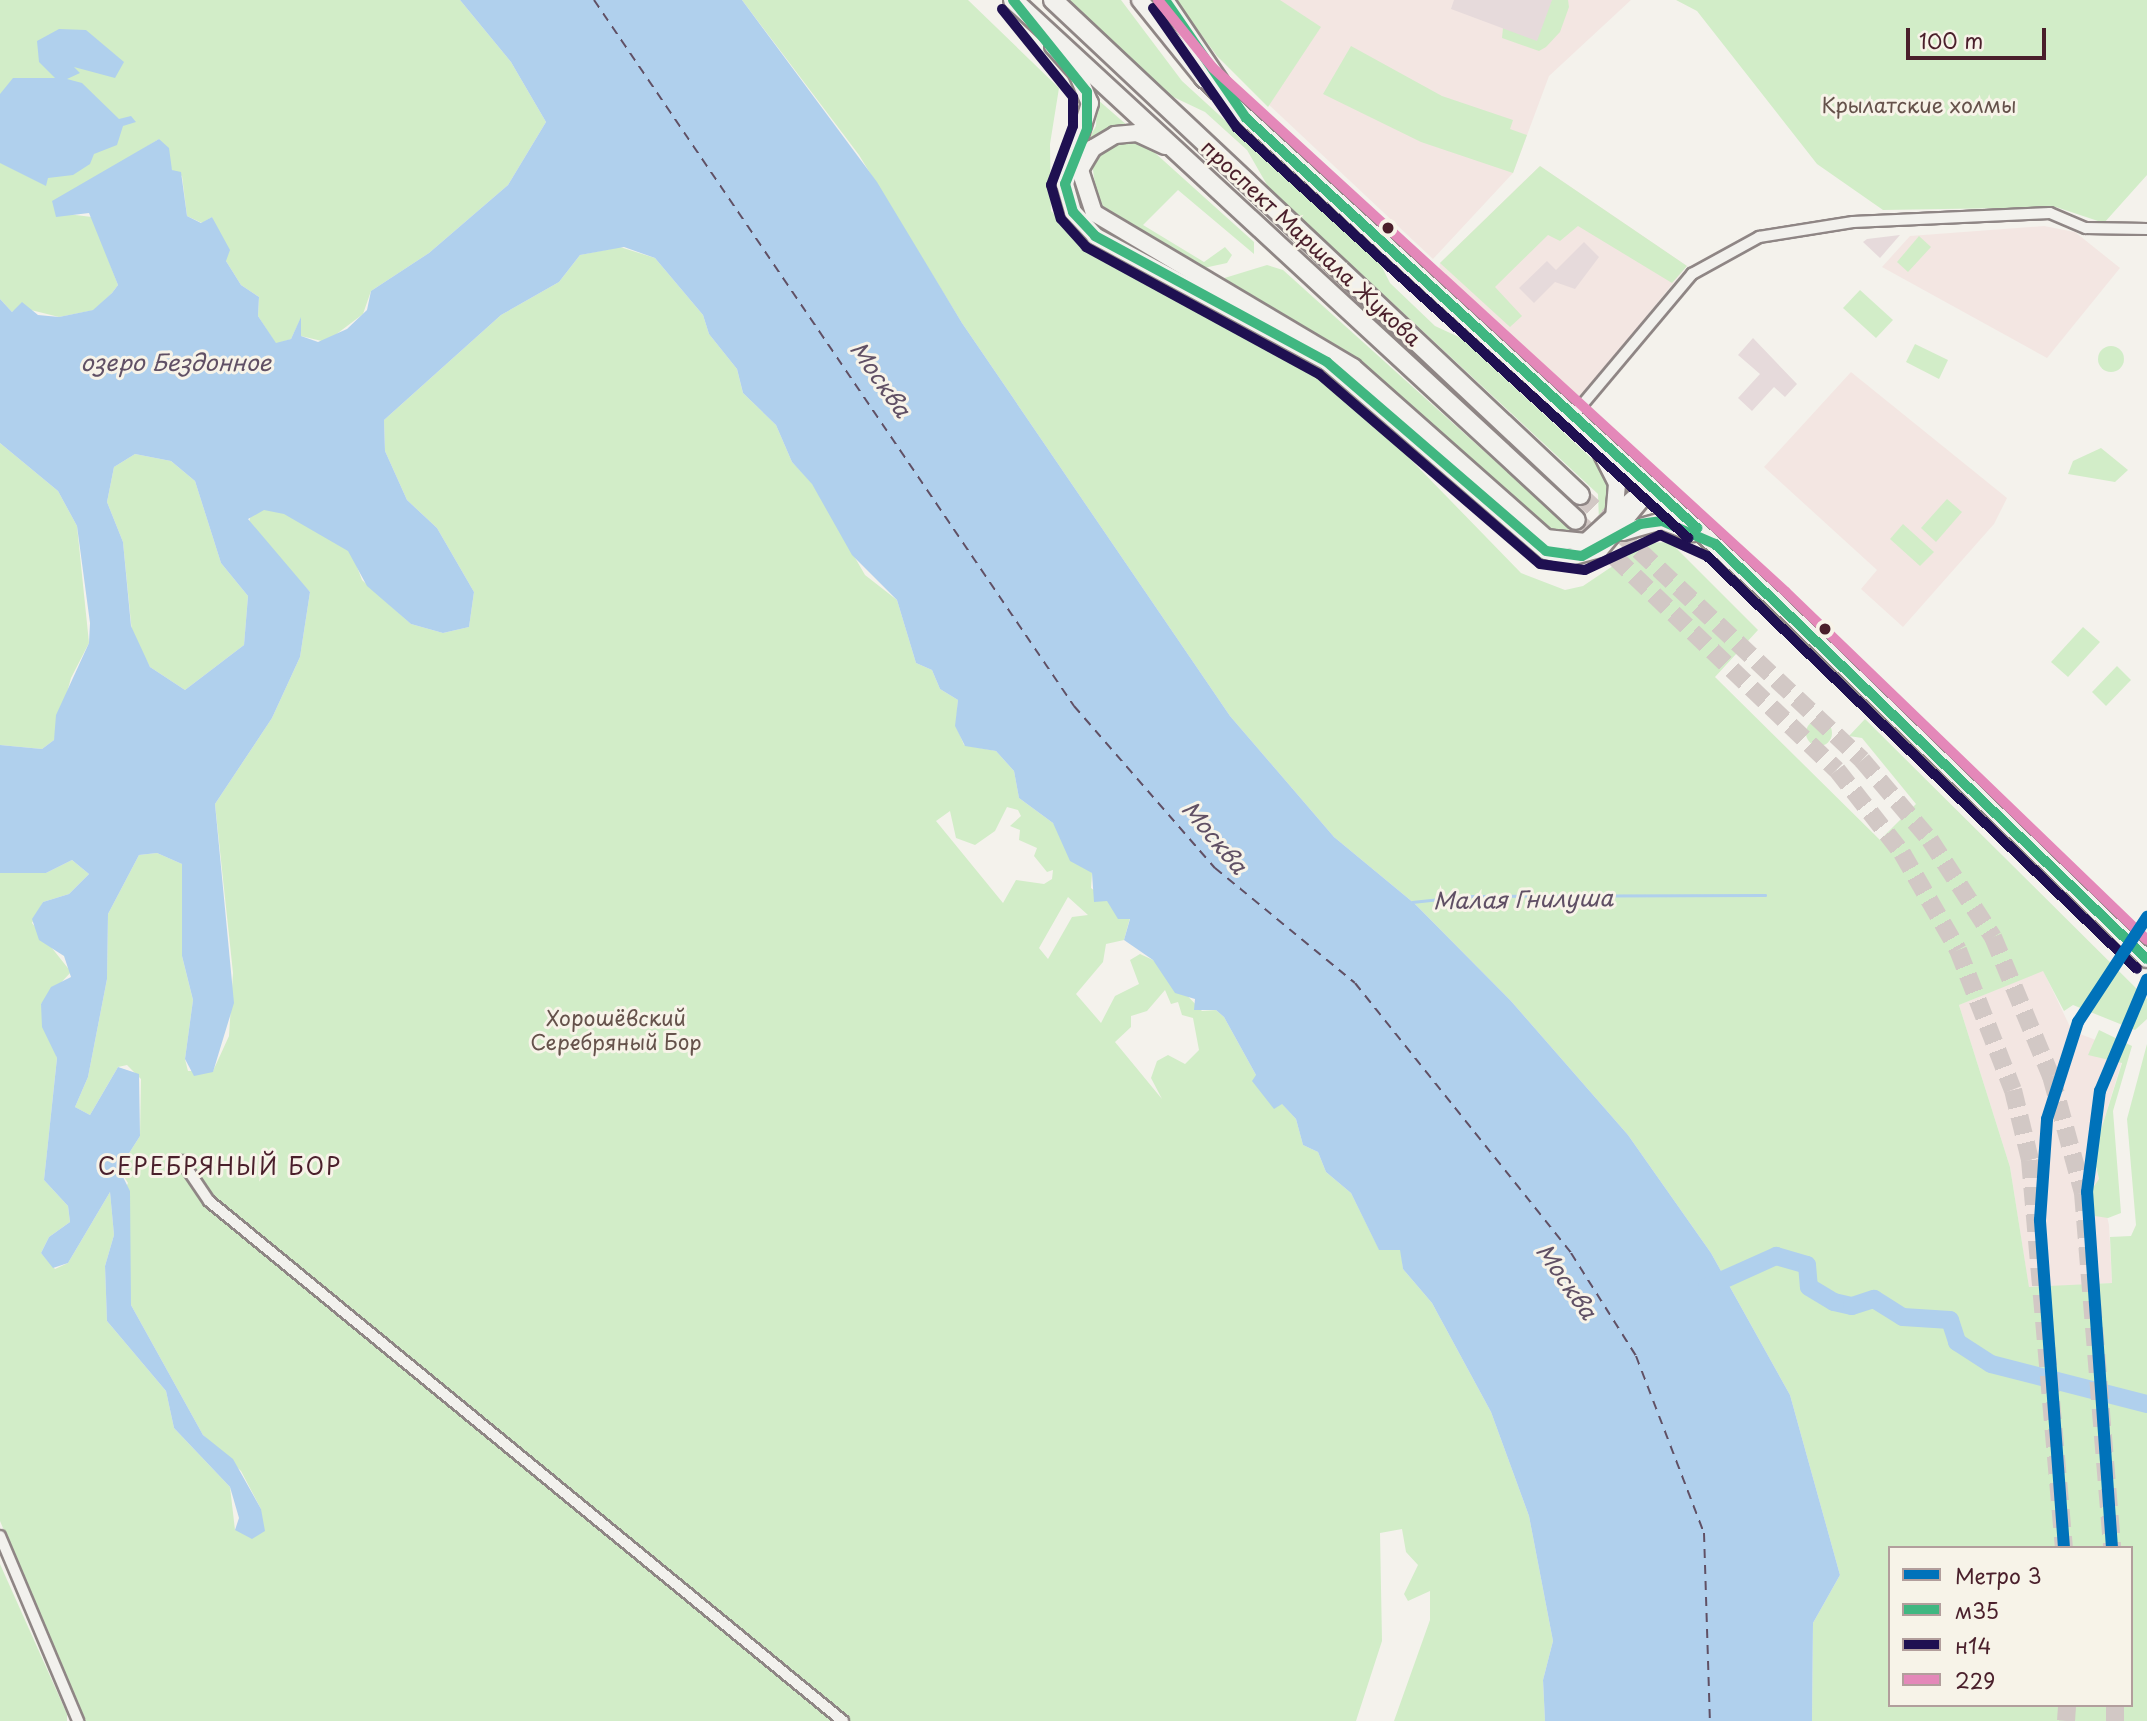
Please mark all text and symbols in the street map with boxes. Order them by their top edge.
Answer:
scale bar [1909,14,2049,58]
text: 100 m [1919,24,1983,56]
park label: Крылатские холмы [1822,91,2016,117]
street label: проспект Маршала Жукова [1196,133,1428,351]
unlabelled marker [1381,221,1395,235]
water label: Москва [845,336,917,422]
water label: озеро Бездонное [81,348,271,376]
unlabelled marker [1818,622,1832,636]
water label: Москва [1177,795,1253,879]
water label: Малая Гнилуша [1432,884,1614,914]
park label: Хорошёвский Серебряный Бор [530,1004,702,1054]
district label: СЕРЕБРЯНЫЙ БОР [99,1152,341,1180]
water label: Москва [1531,1238,1603,1324]
legend [1888,1546,2133,1707]
text: Метро 3 [1955,1559,2042,1591]
text: м35 [1955,1594,1999,1626]
text: н14 [1955,1629,1991,1661]
text: 229 [1955,1664,1995,1696]

